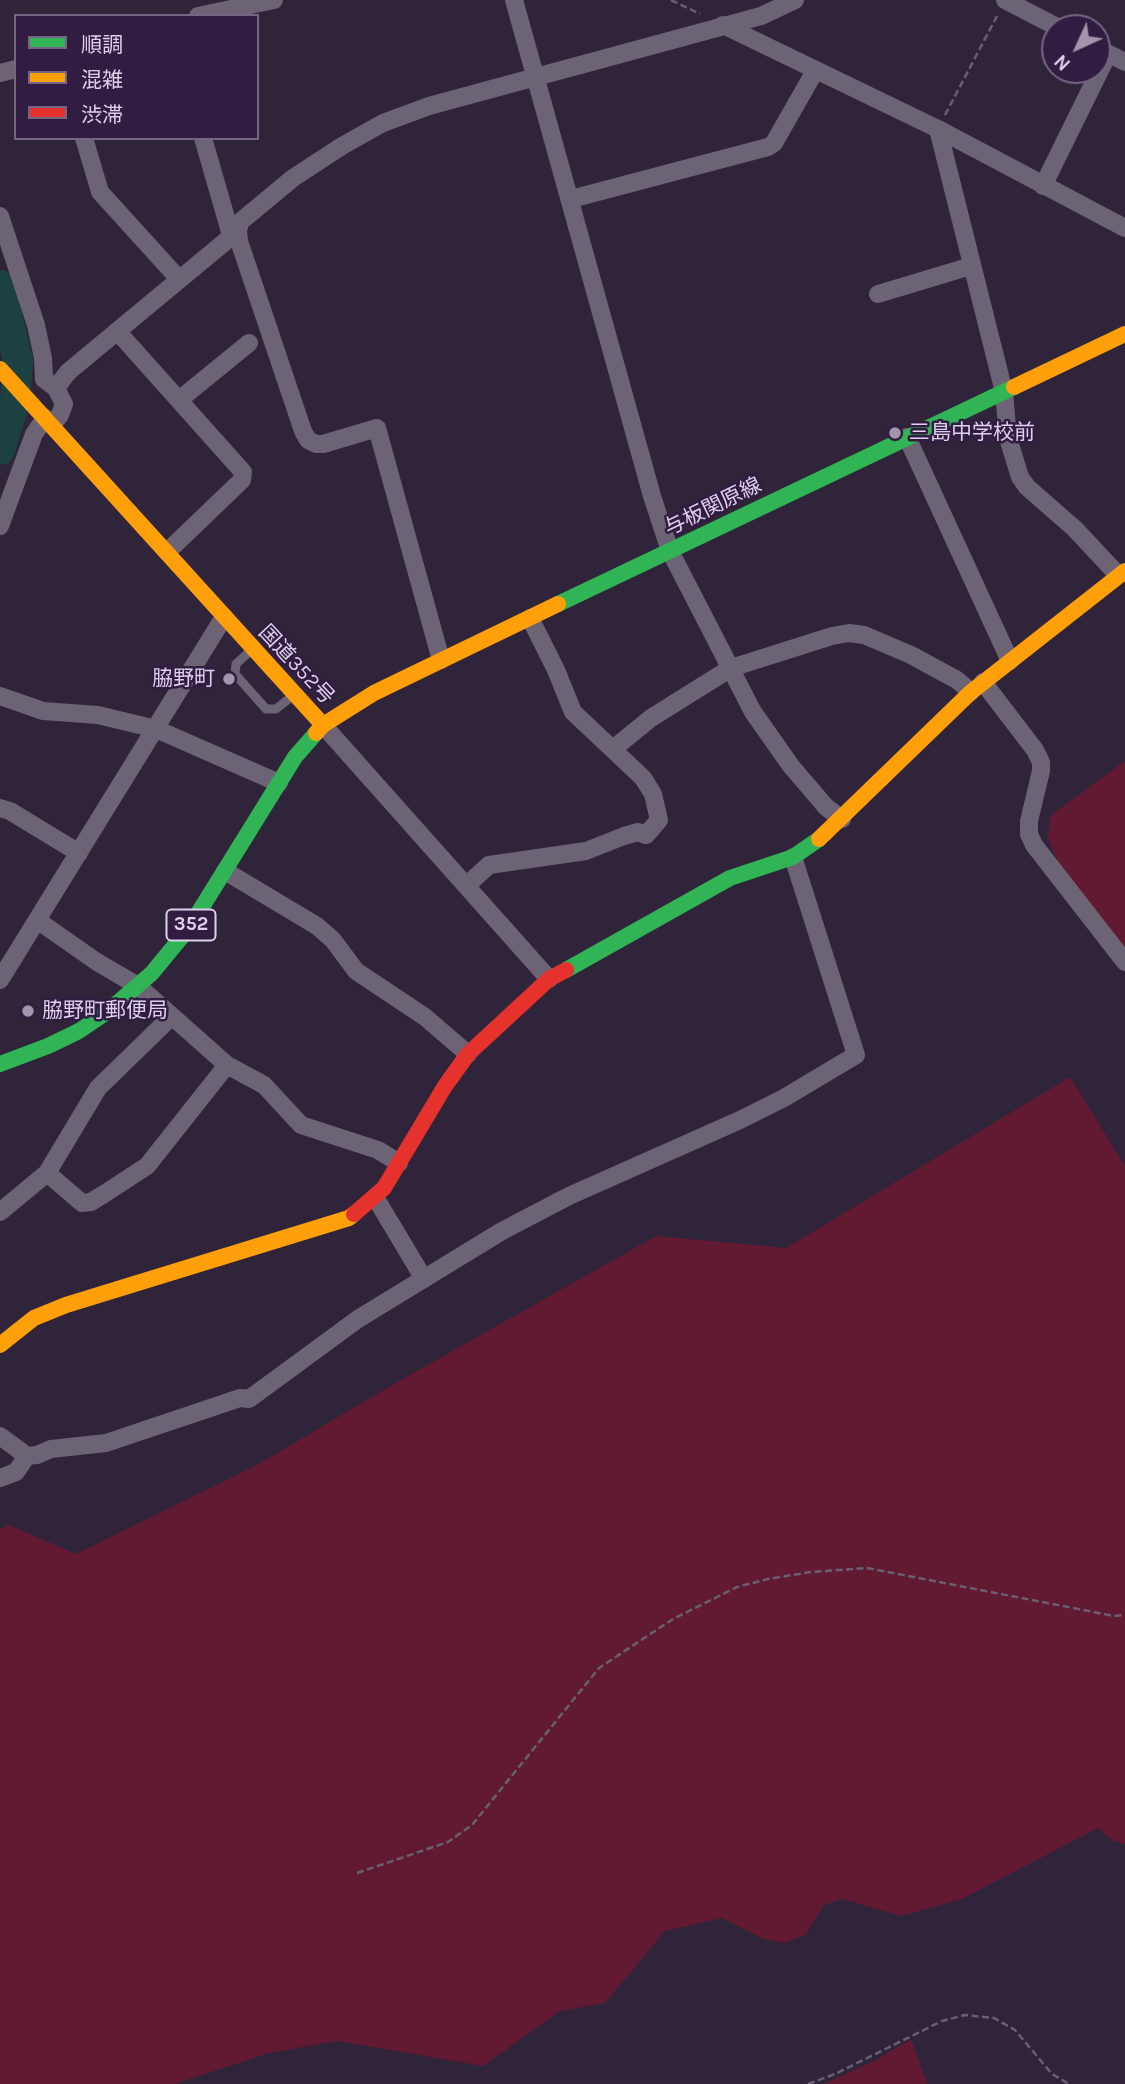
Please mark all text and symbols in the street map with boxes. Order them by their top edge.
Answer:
legend [14,14,259,140]
north arrow [1041,14,1111,84]
text: 順調 [81,33,123,57]
text: N [1050,50,1075,75]
text: 混雑 [81,68,123,92]
text: 渋滞 [81,103,123,127]
place label: 三島中学校前 [909,420,1035,446]
marker: 三島中学校前 [887,425,903,441]
street label: 与板関原線 [660,473,766,541]
street label: 国道352号 [253,620,339,710]
place label: 脇野町 [152,666,215,692]
marker: 脇野町 [221,671,237,687]
road number: 352 [166,909,216,940]
place label: 脇野町郵便局 [42,998,168,1024]
marker: 脇野町郵便局 [20,1003,36,1019]

